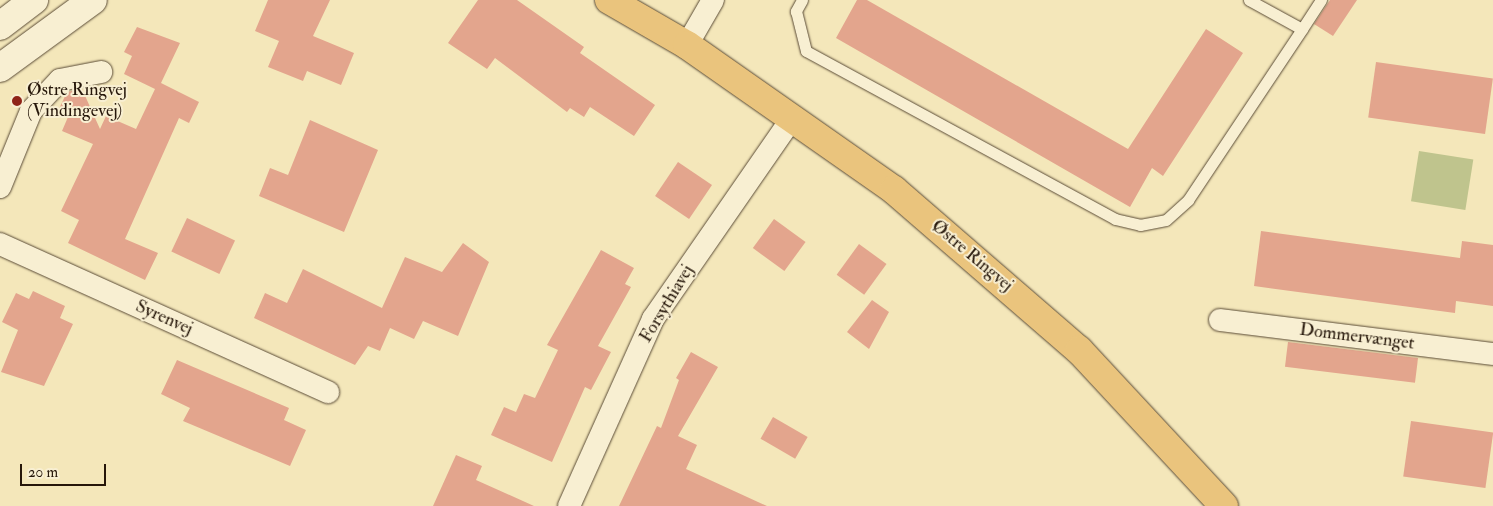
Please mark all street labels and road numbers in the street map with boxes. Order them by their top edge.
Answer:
street label: Østre Ringvej [927,216,1017,296]
street label: Forsythiavej [635,261,699,347]
street label: Syrenvej [132,296,196,340]
street label: Dommervænget [1298,319,1416,355]

